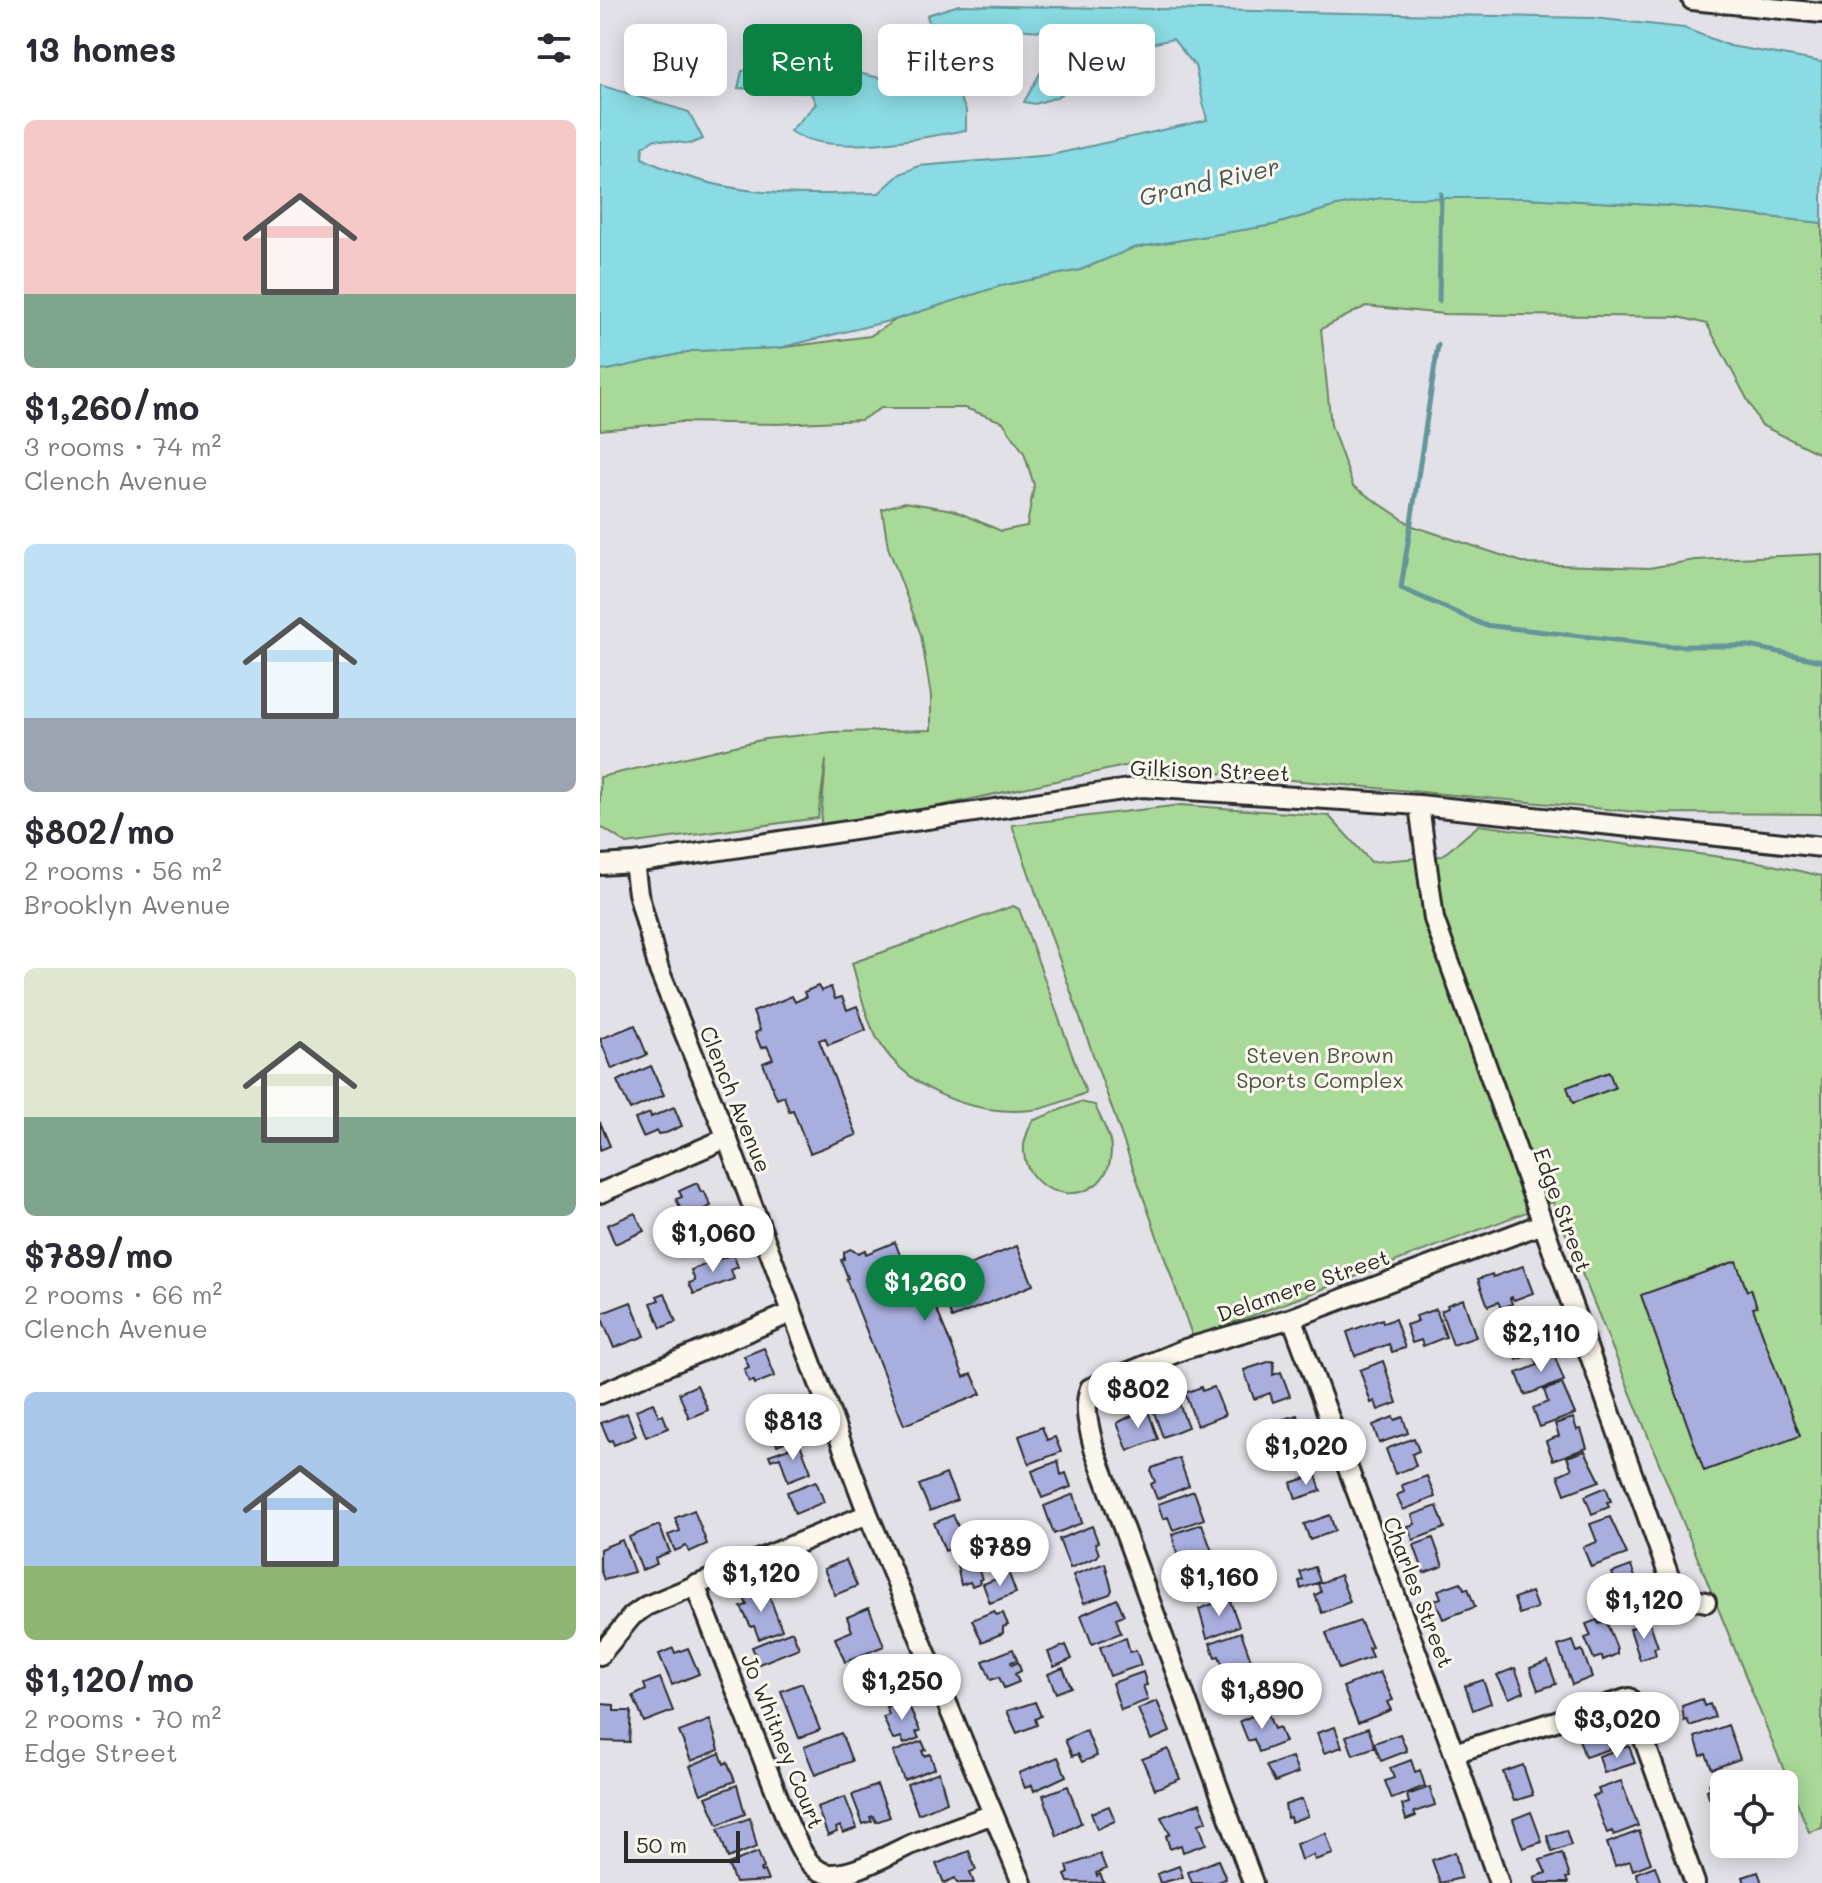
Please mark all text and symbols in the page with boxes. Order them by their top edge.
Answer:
chip: Buy [624,24,727,96]
chip: Rent [743,24,862,96]
chip: Filters [878,24,1023,96]
chip: New [1039,24,1155,96]
text: 13 homes [24,26,177,71]
icon: filters [532,26,576,70]
water label: Grand River [1136,150,1282,212]
icon: home [228,172,372,316]
text: $1,260/mo [24,384,199,429]
text: 3 rooms · 74 m² [24,429,221,463]
text: Clench Avenue [24,463,208,497]
icon: home [228,596,372,740]
street label: Gilkison Street [1130,753,1290,787]
text: $802/mo [24,808,174,853]
text: 2 rooms · 56 m² [24,853,222,887]
text: Brooklyn Avenue [24,887,231,921]
icon: home [228,1020,372,1164]
street label: Clench Avenue [693,1021,779,1177]
park label: Steven Brown Sports Complex [1236,1040,1404,1094]
street label: Edge Street [1527,1144,1599,1276]
pin: $1,060 [648,1206,778,1274]
text: $1,060 [671,1215,755,1249]
text: $789/mo [24,1232,173,1277]
street label: Delamere Street [1213,1242,1393,1328]
pin: $1,260 [860,1255,990,1323]
text: $1,260 [884,1264,966,1298]
text: 2 rooms · 66 m² [24,1277,222,1311]
pin: $2,110 [1476,1306,1606,1374]
text: Clench Avenue [24,1311,208,1345]
text: $2,110 [1502,1315,1580,1349]
pin: $802 [1091,1362,1185,1430]
text: $802 [1106,1371,1170,1405]
pin: $813 [746,1394,840,1462]
text: $813 [763,1403,823,1437]
pin: $1,020 [1241,1419,1371,1487]
text: $1,020 [1264,1428,1348,1462]
icon: home [228,1444,372,1588]
street label: Charles Street [1377,1512,1461,1672]
pin: $789 [953,1520,1047,1588]
text: $789 [969,1529,1031,1563]
pin: $1,120 [696,1546,826,1614]
pin: $1,160 [1154,1550,1284,1618]
text: $1,120 [722,1555,800,1589]
text: $1,160 [1179,1559,1259,1593]
pin: $1,120 [1579,1573,1709,1641]
text: $1,120 [1605,1582,1683,1616]
street label: Jo Whitney Court [735,1649,831,1833]
pin: $1,250 [837,1654,967,1722]
text: $1,120/mo [24,1656,194,1701]
text: $1,250 [861,1663,943,1697]
pin: $1,890 [1197,1663,1327,1731]
text: $1,890 [1220,1672,1304,1706]
pin: $3,020 [1552,1692,1682,1760]
text: 2 rooms · 70 m² [24,1701,221,1735]
text: $3,020 [1573,1701,1661,1735]
text: Edge Street [24,1735,178,1769]
map controls [1710,1770,1798,1858]
button: locate [1710,1770,1798,1858]
scale bar [624,1827,740,1863]
text: 50 m [636,1830,687,1859]

